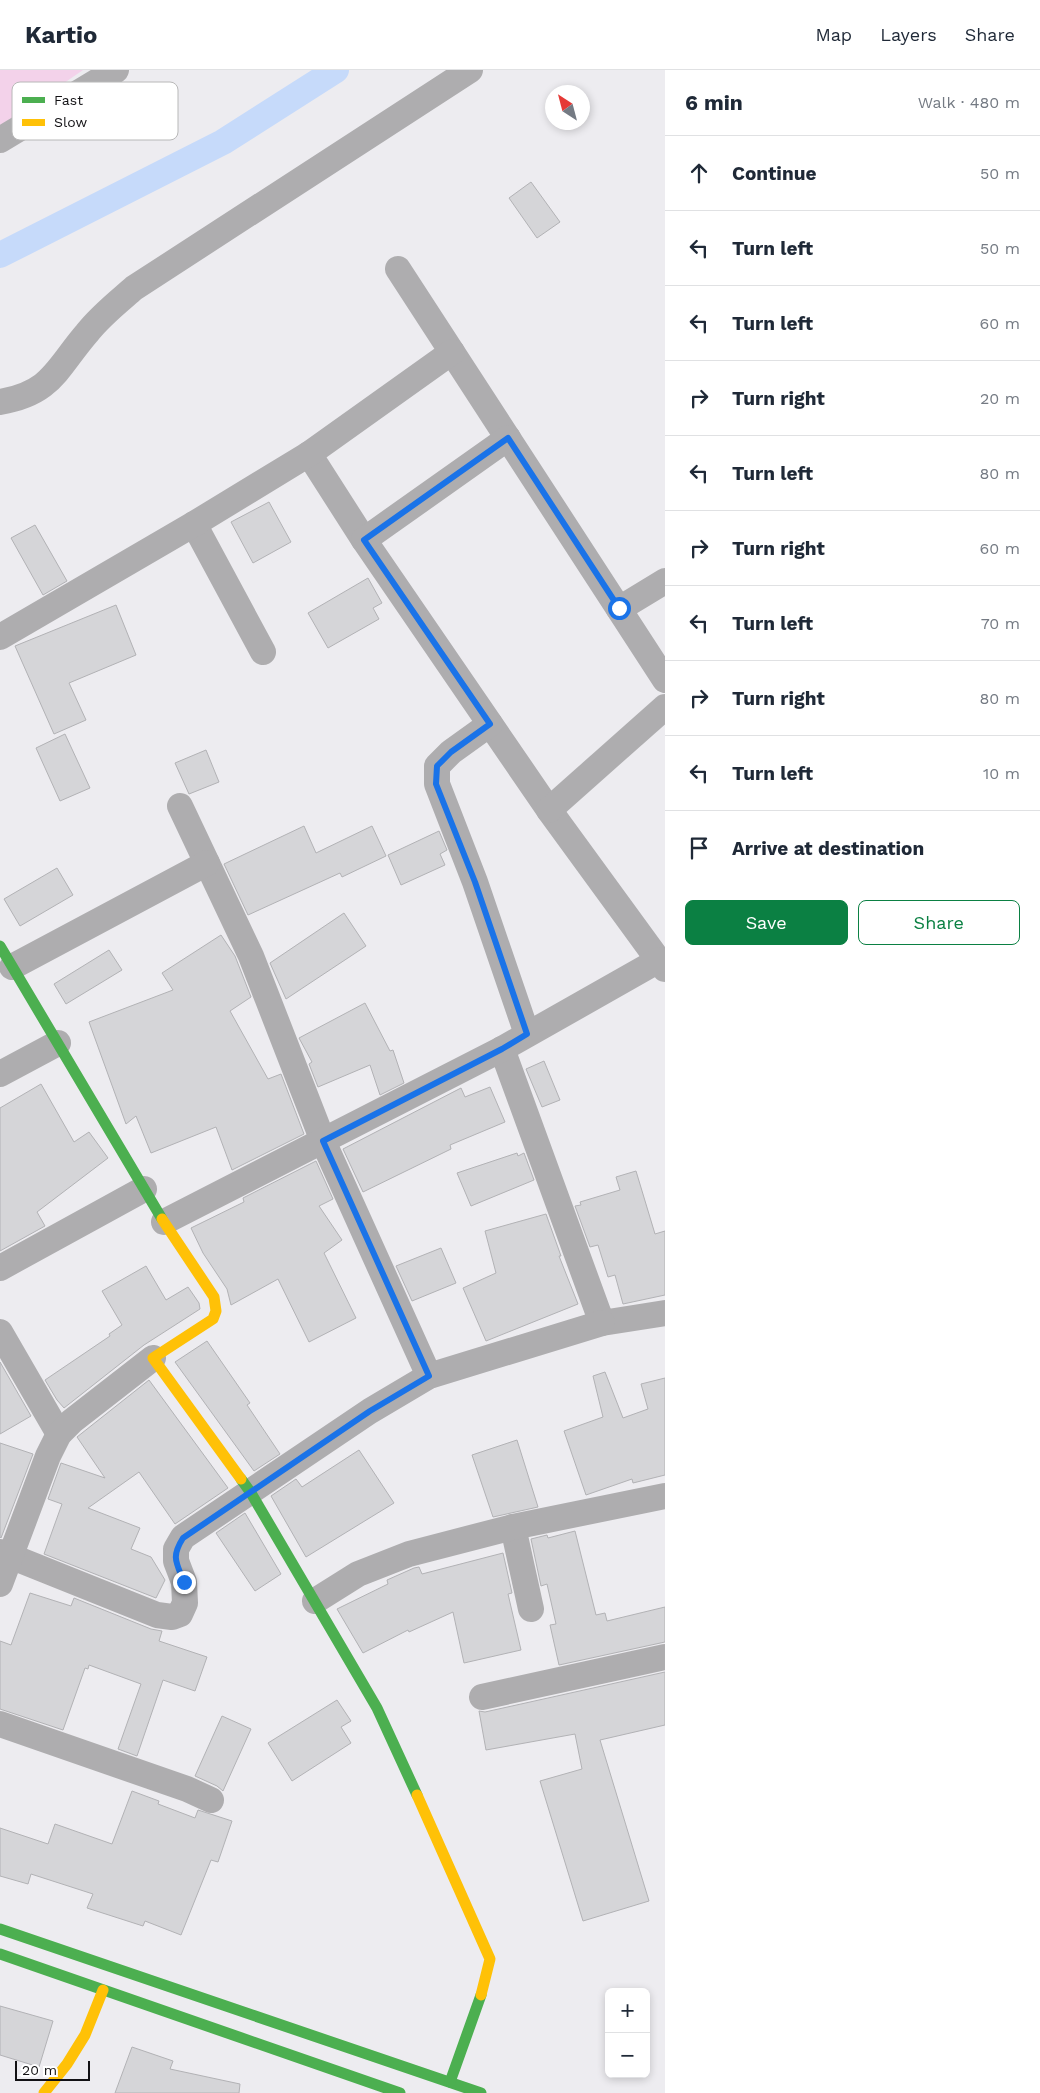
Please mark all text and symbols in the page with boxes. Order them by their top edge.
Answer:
text: Kartio [25,21,97,49]
text: Map [815,24,852,45]
text: Layers [880,24,937,45]
text: Share [965,24,1015,45]
legend [12,82,178,140]
north arrow [545,85,590,130]
text: 6 min [685,90,743,115]
text: Fast [54,92,83,108]
text: Walk · 480 m [918,93,1020,112]
text: Slow [54,114,87,130]
icon: ahead [685,159,713,187]
text: Continue [732,162,816,185]
text: 50 m [980,164,1020,183]
icon: left [685,234,713,262]
text: Turn left [732,237,813,260]
text: 50 m [980,239,1020,258]
icon: left [685,309,713,337]
text: Turn left [732,312,813,335]
text: 60 m [980,314,1020,333]
icon: right [685,384,713,412]
text: Turn right [732,387,825,410]
text: 20 m [980,389,1020,408]
icon: left [685,459,713,487]
text: Turn left [732,462,813,485]
text: 80 m [979,464,1020,483]
icon: right [685,534,713,562]
text: Turn right [732,537,825,560]
text: 60 m [980,539,1020,558]
route start [608,597,631,620]
icon: left [685,609,713,637]
text: Turn left [732,612,813,635]
text: 70 m [981,614,1020,633]
icon: right [685,684,713,712]
text: Turn right [732,687,825,710]
text: 80 m [979,689,1020,708]
icon: left [685,759,713,787]
text: Turn left [732,762,813,785]
text: 10 m [983,764,1020,783]
icon: arrive [685,834,713,862]
text: Arrive at destination [732,837,924,860]
button: Save [685,900,848,945]
button: Share [858,900,1020,945]
route end [173,1571,196,1594]
map controls [605,1988,650,2078]
button: + [605,1988,650,2033]
button: − [605,2033,650,2078]
scale bar [15,2058,90,2081]
text: 20 m [22,2062,57,2078]

